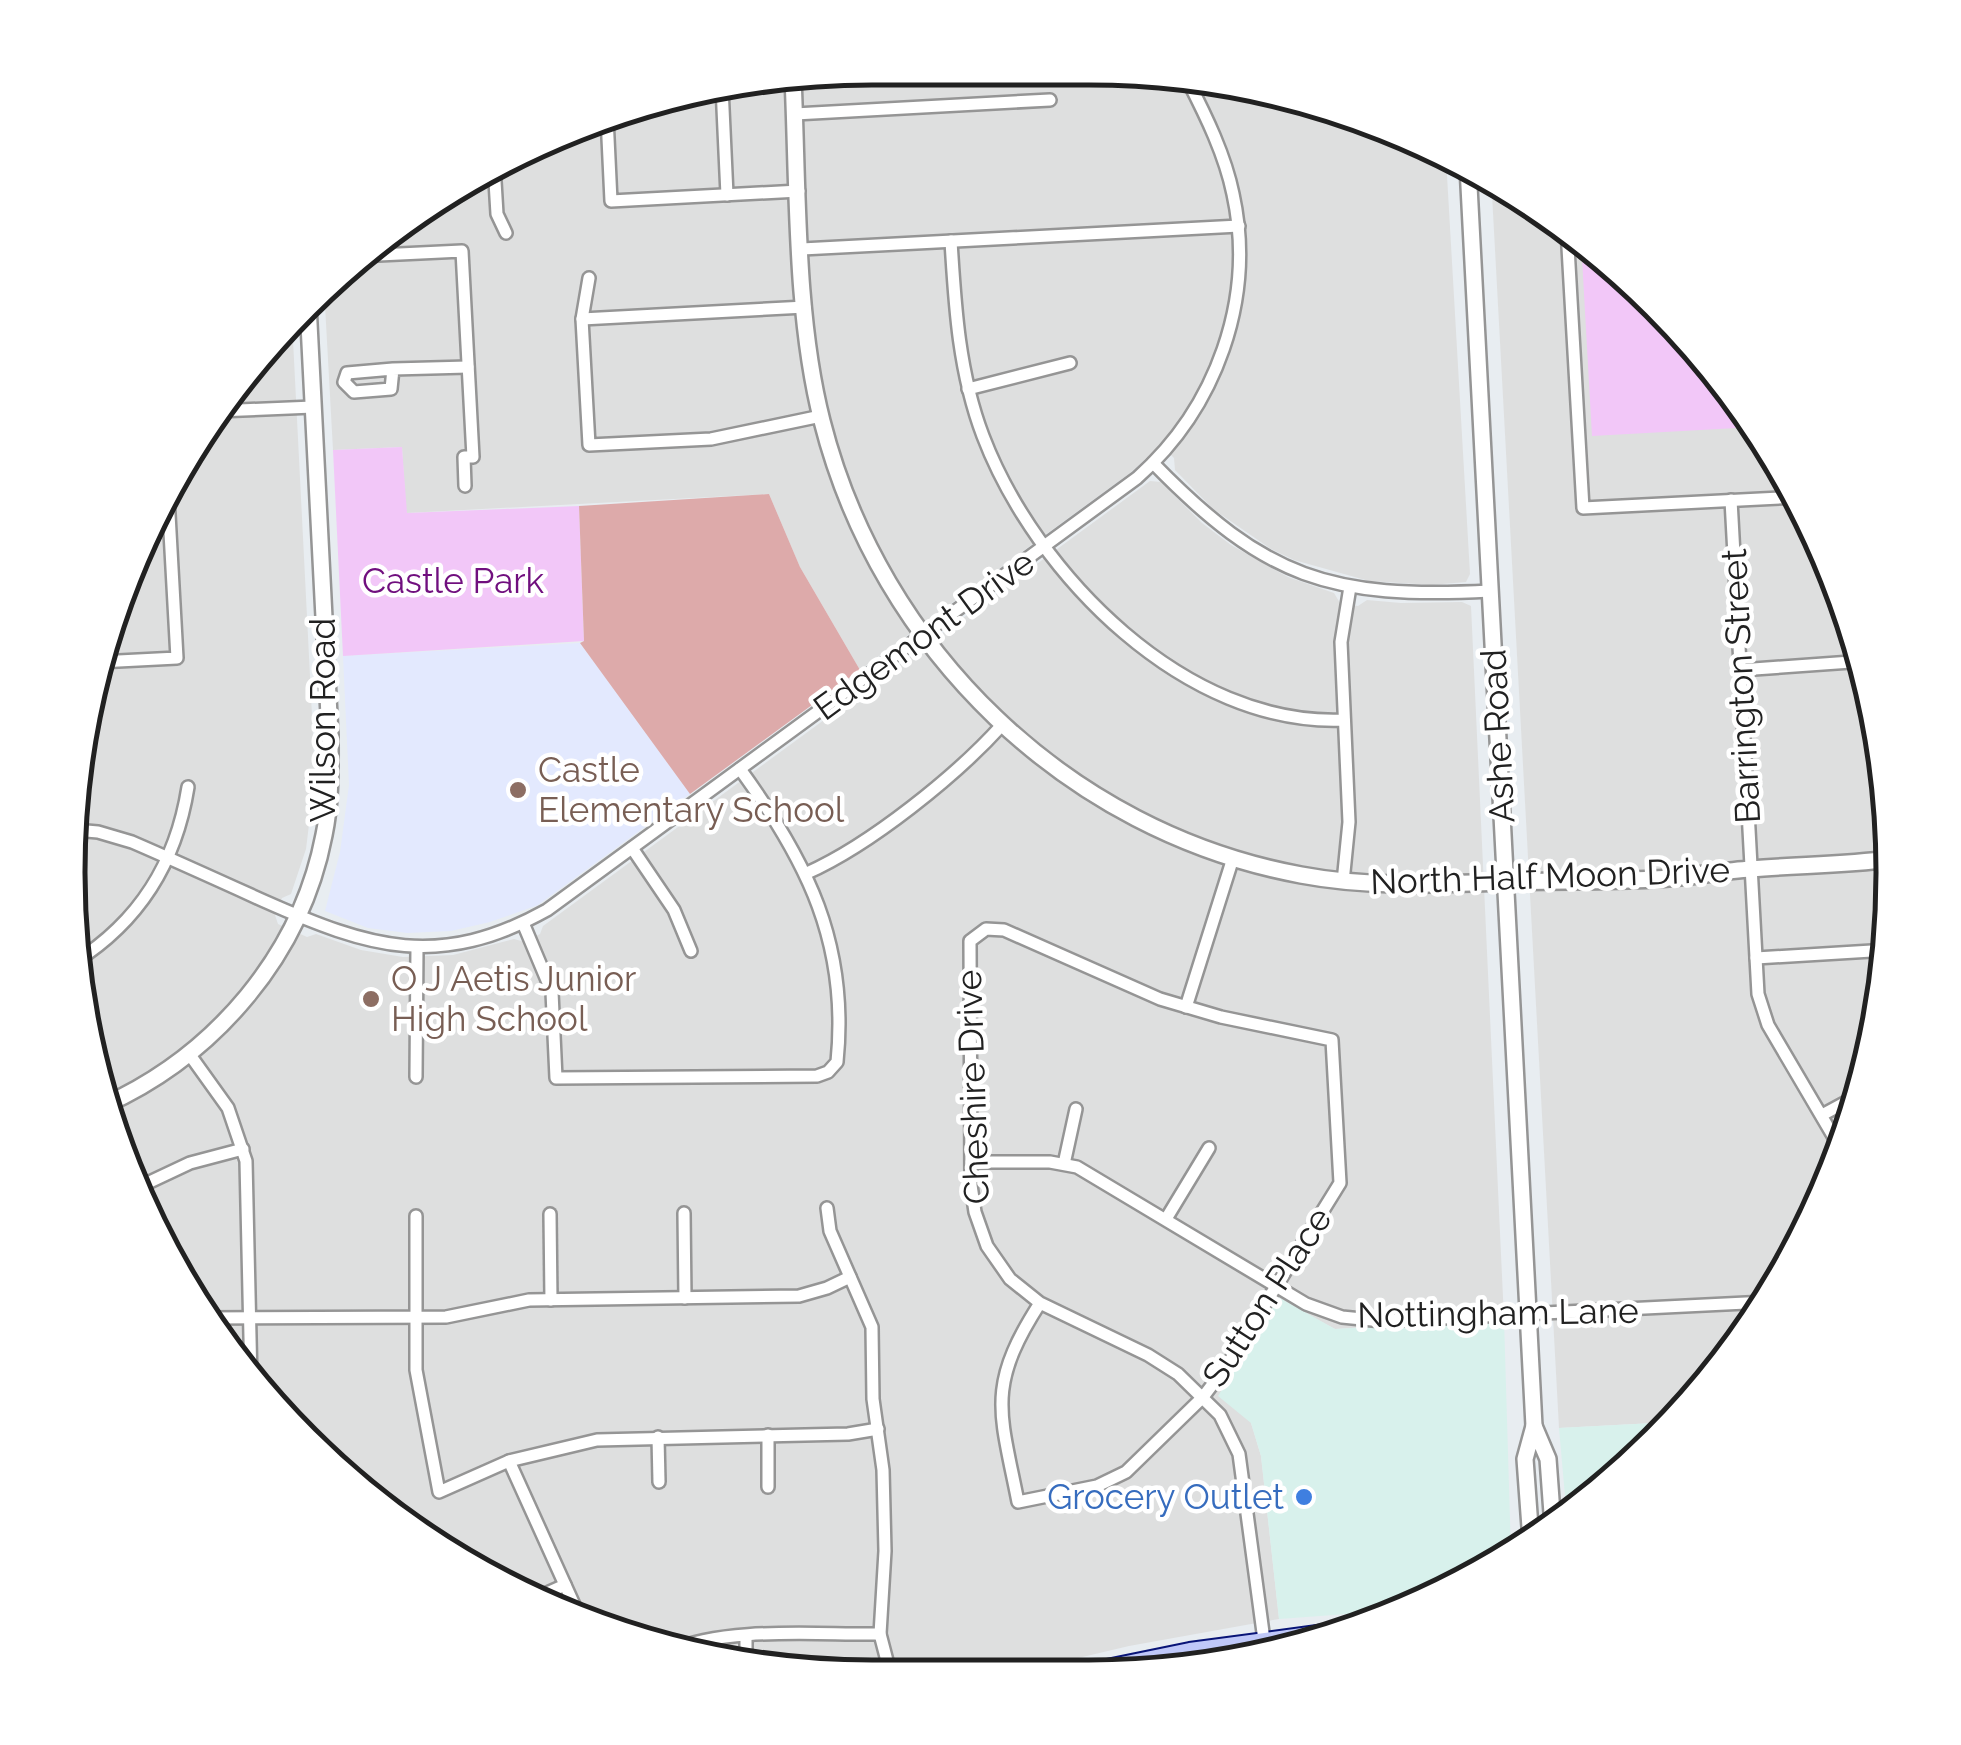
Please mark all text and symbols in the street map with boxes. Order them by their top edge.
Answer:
street label: Edgemont Drive [806,541,1042,728]
street label: Barrington Street [1713,547,1768,825]
park label: Castle Park [362,560,545,601]
street label: Wilson Road [302,618,343,822]
street label: Ashe Road [1472,648,1523,824]
place label: Castle Elementary School [538,749,845,830]
marker: Castle Elementary School [507,779,529,801]
street label: North Half Moon Drive [1370,849,1730,902]
place label: O J Aetis Junior High School [391,958,636,1039]
street label: Cheshire Drive [948,969,997,1205]
marker: O J Aetis Junior High School [360,988,382,1010]
street label: Sutton Place [1193,1199,1340,1394]
street label: Nottingham Lane [1357,1290,1639,1335]
place label: Grocery Outlet [1047,1476,1284,1517]
marker: Grocery Outlet [1293,1486,1315,1508]

